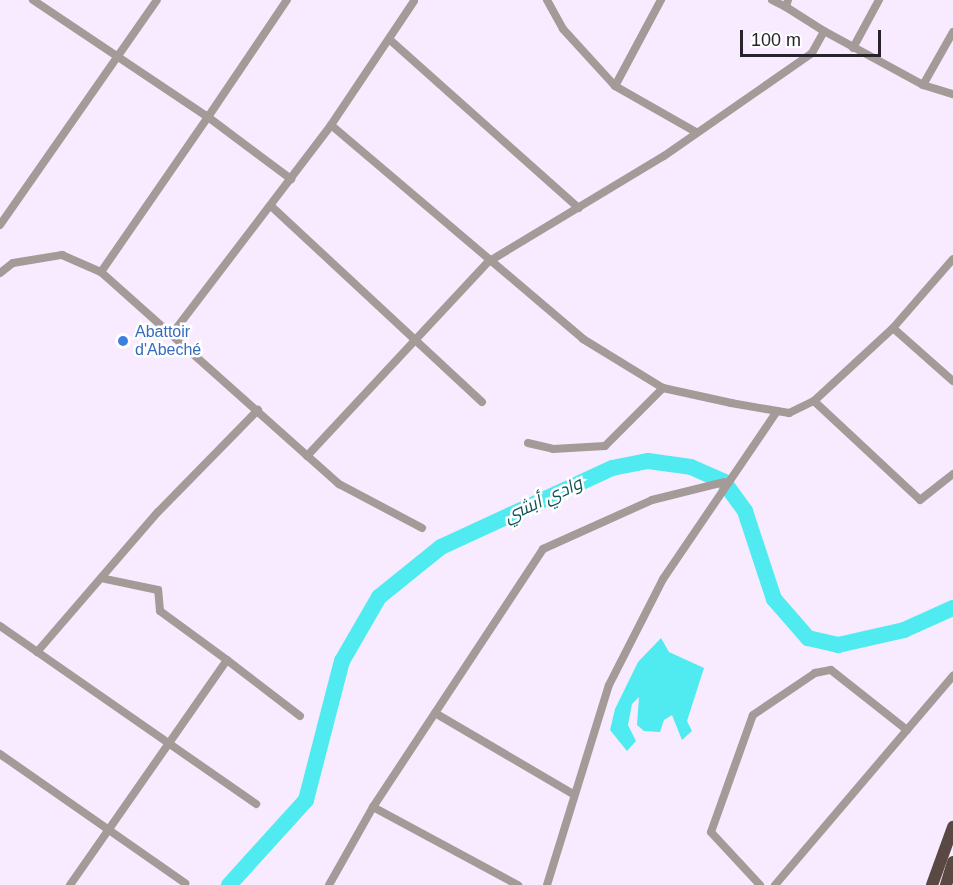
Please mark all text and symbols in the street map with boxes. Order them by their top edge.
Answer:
scale bar [743,18,884,56]
text: 100 m [751,30,801,50]
place label: Abattoir d'Abeché [135,322,201,360]
marker: Abattoir d'Abeché [116,334,130,348]
water label: وادي أبشي [500,473,586,527]

